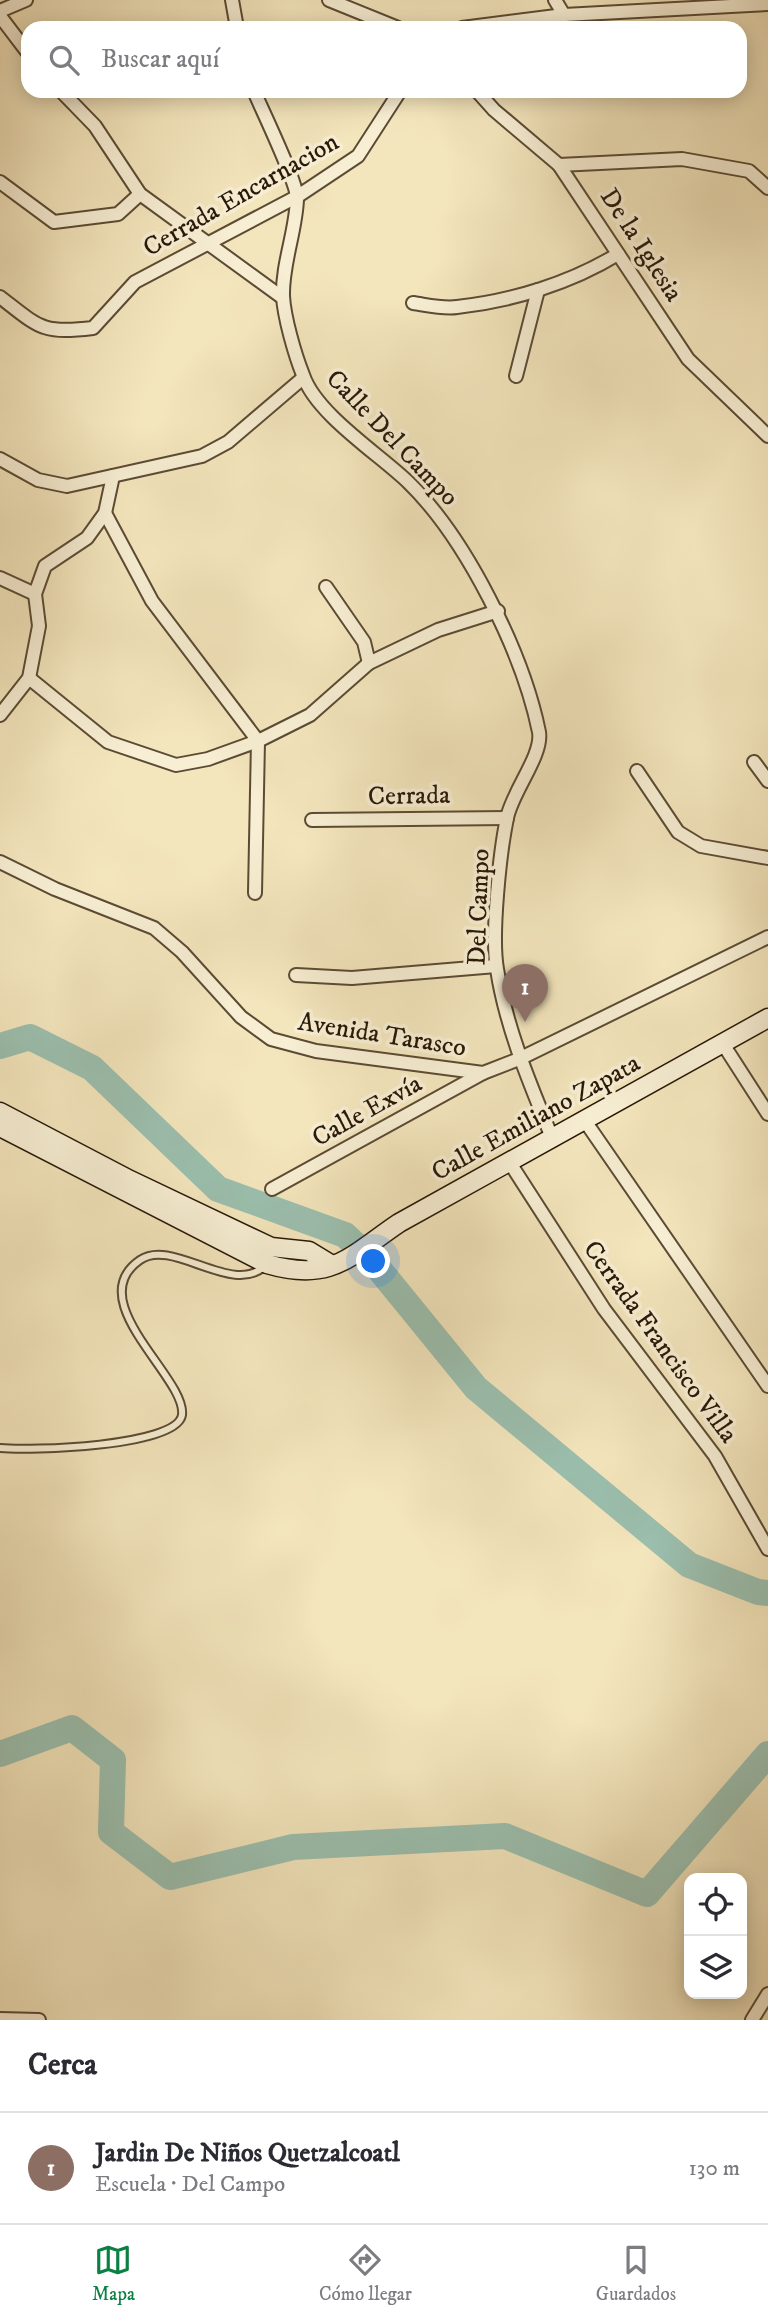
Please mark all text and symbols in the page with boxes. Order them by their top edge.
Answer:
search box [21,21,747,98]
icon: search [45,41,83,79]
text: Buscar aquí [101,43,219,76]
street label: Cerrada Encarnacion [137,125,345,264]
street label: De la Iglesia [592,182,690,308]
street label: Calle Del Campo [319,363,465,513]
street label: Cerrada [367,779,451,813]
street label: Del Campo [460,848,498,966]
pin: 1 [502,964,548,1022]
street label: Avenida Tarasco [296,1005,468,1065]
street label: Calle Emiliano Zapata [426,1047,646,1189]
street label: Calle Exvía [306,1067,428,1155]
street label: Cerrada Francisco Villa [575,1234,745,1450]
your location [356,1244,390,1278]
map controls [684,1873,747,1999]
button: locate [684,1873,747,1936]
button: layers [684,1936,747,1999]
text: Cerca [28,2047,97,2084]
text: Jardin De Niños Quetzalcoatl [95,2137,400,2170]
text: 1 [47,2154,55,2183]
text: 130 m [688,2154,740,2183]
text: Escuela · Del Campo [95,2170,285,2199]
tab: Mapa [92,2241,135,2306]
tab: Cómo llegar [319,2241,412,2306]
tab: Guardados [596,2241,676,2306]

